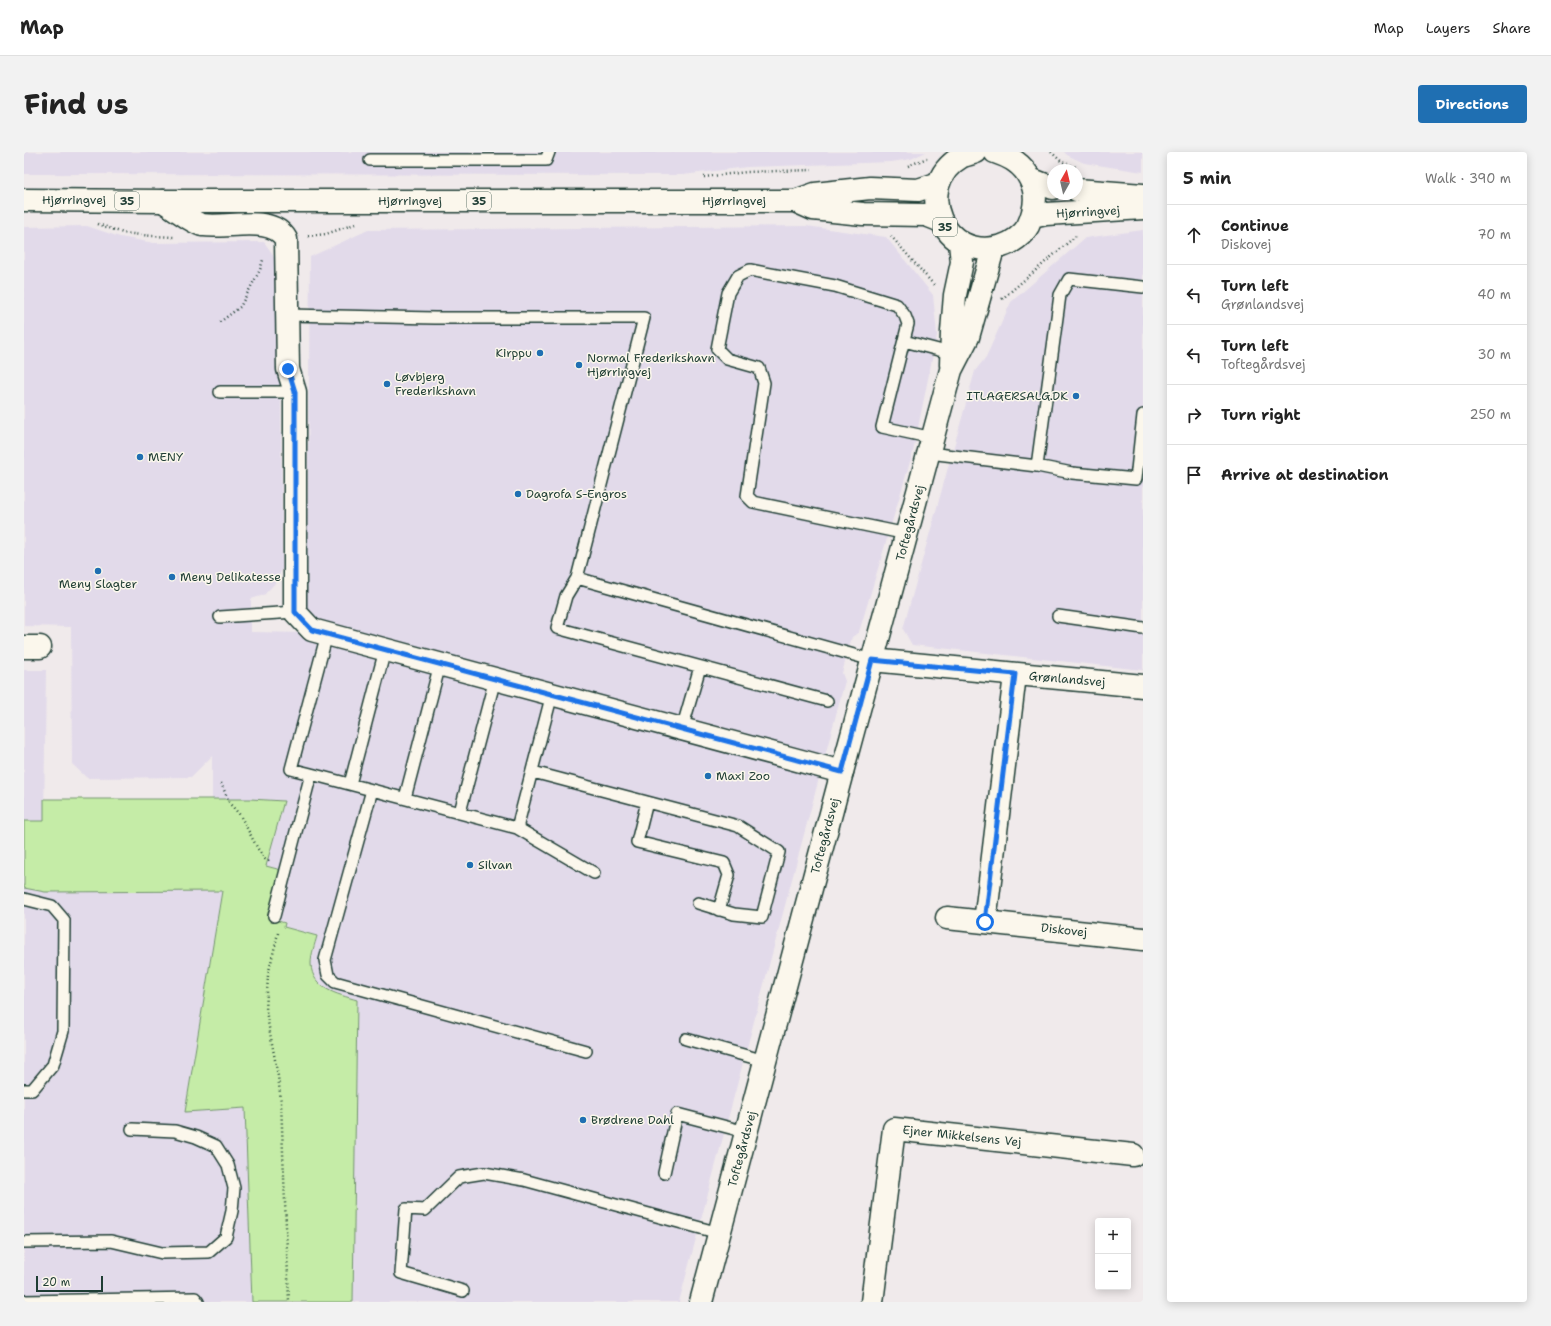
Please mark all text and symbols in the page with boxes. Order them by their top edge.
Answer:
text: Map [20,15,64,40]
text: Map [1374,19,1404,37]
text: Layers [1426,19,1470,37]
text: Share [1492,19,1531,37]
text: Find us [24,85,129,123]
button: Directions [1418,85,1527,123]
north arrow [1047,164,1083,200]
text: 5 min [1183,167,1231,189]
text: Walk · 390 m [1425,170,1511,187]
street label: Hjørringvej [42,192,106,208]
road number: 35 [115,192,139,210]
road number: 35 [467,192,491,210]
street label: Hjørringvej [378,193,442,209]
street label: Hjørringvej [702,193,766,209]
street label: Hjørringvej [1056,202,1120,222]
text: Continue [1221,216,1289,236]
road number: 35 [933,218,957,236]
icon: ahead [1183,224,1205,246]
text: 70 m [1477,226,1511,243]
text: Diskovej [1221,236,1271,253]
text: Turn left [1221,276,1289,296]
icon: left [1183,284,1205,306]
text: 40 m [1477,286,1511,303]
text: Grønlandsvej [1221,296,1304,313]
text: Turn left [1221,336,1289,356]
icon: left [1183,344,1205,366]
place label: Kirppu [495,345,532,361]
text: 30 m [1477,346,1511,363]
marker: Kirppu [535,348,545,358]
place label: Normal Frederikshavn Hjørringvej [587,350,715,380]
text: Toftegårdsvej [1221,356,1306,373]
route end [279,360,297,378]
marker: Normal Frederikshavn Hjørringvej [574,360,584,370]
place label: Løvbjerg Frederikshavn [395,369,476,399]
marker: Løvbjerg Frederikshavn [382,379,392,389]
place label: ITLAGERSALG.DK [966,388,1068,404]
marker: ITLAGERSALG.DK [1071,391,1081,401]
icon: right [1183,404,1205,426]
text: Turn right [1221,405,1301,425]
text: 250 m [1470,406,1511,423]
place label: MENY [148,449,184,465]
marker: MENY [135,452,145,462]
icon: arrive [1183,464,1205,486]
text: Arrive at destination [1221,465,1389,485]
street label: Toftegårdsvej [892,483,928,563]
place label: Dagrofa S-Engros [526,486,627,502]
marker: Dagrofa S-Engros [513,489,523,499]
marker: Meny Slagter [93,566,103,576]
place label: Meny Delikatesse [180,569,281,585]
marker: Meny Delikatesse [167,572,177,582]
place label: Meny Slagter [59,576,137,592]
street label: Grønlandsvej [1028,668,1106,690]
place label: Maxi Zoo [716,768,770,784]
marker: Maxi Zoo [703,771,713,781]
street label: Toftegårdsvej [807,796,843,876]
place label: Silvan [478,857,512,873]
marker: Silvan [465,860,475,870]
route start [976,913,994,931]
street label: Diskovej [1040,920,1088,940]
street label: Toftegårdsvej [724,1109,760,1189]
place label: Brødrene Dahl [591,1112,674,1128]
marker: Brødrene Dahl [578,1115,588,1125]
street label: Ejner Mikkelsens Vej [902,1122,1022,1150]
map controls [1095,1218,1131,1290]
button: + [1095,1218,1131,1254]
button: − [1095,1254,1131,1290]
scale bar [36,1274,103,1293]
text: 20 m [42,1275,70,1290]

